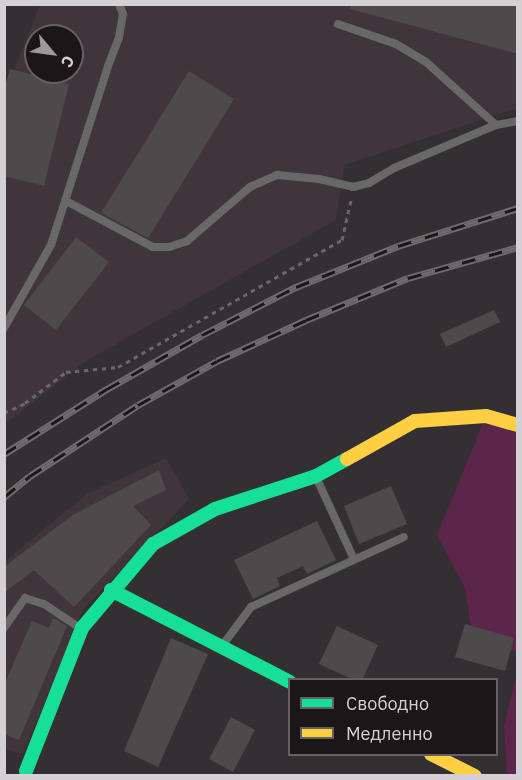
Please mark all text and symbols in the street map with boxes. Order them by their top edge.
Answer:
north arrow [24,24,84,84]
text: С [57,52,79,71]
legend [288,678,498,756]
text: Свободно [346,692,429,715]
text: Медленно [346,722,433,745]

